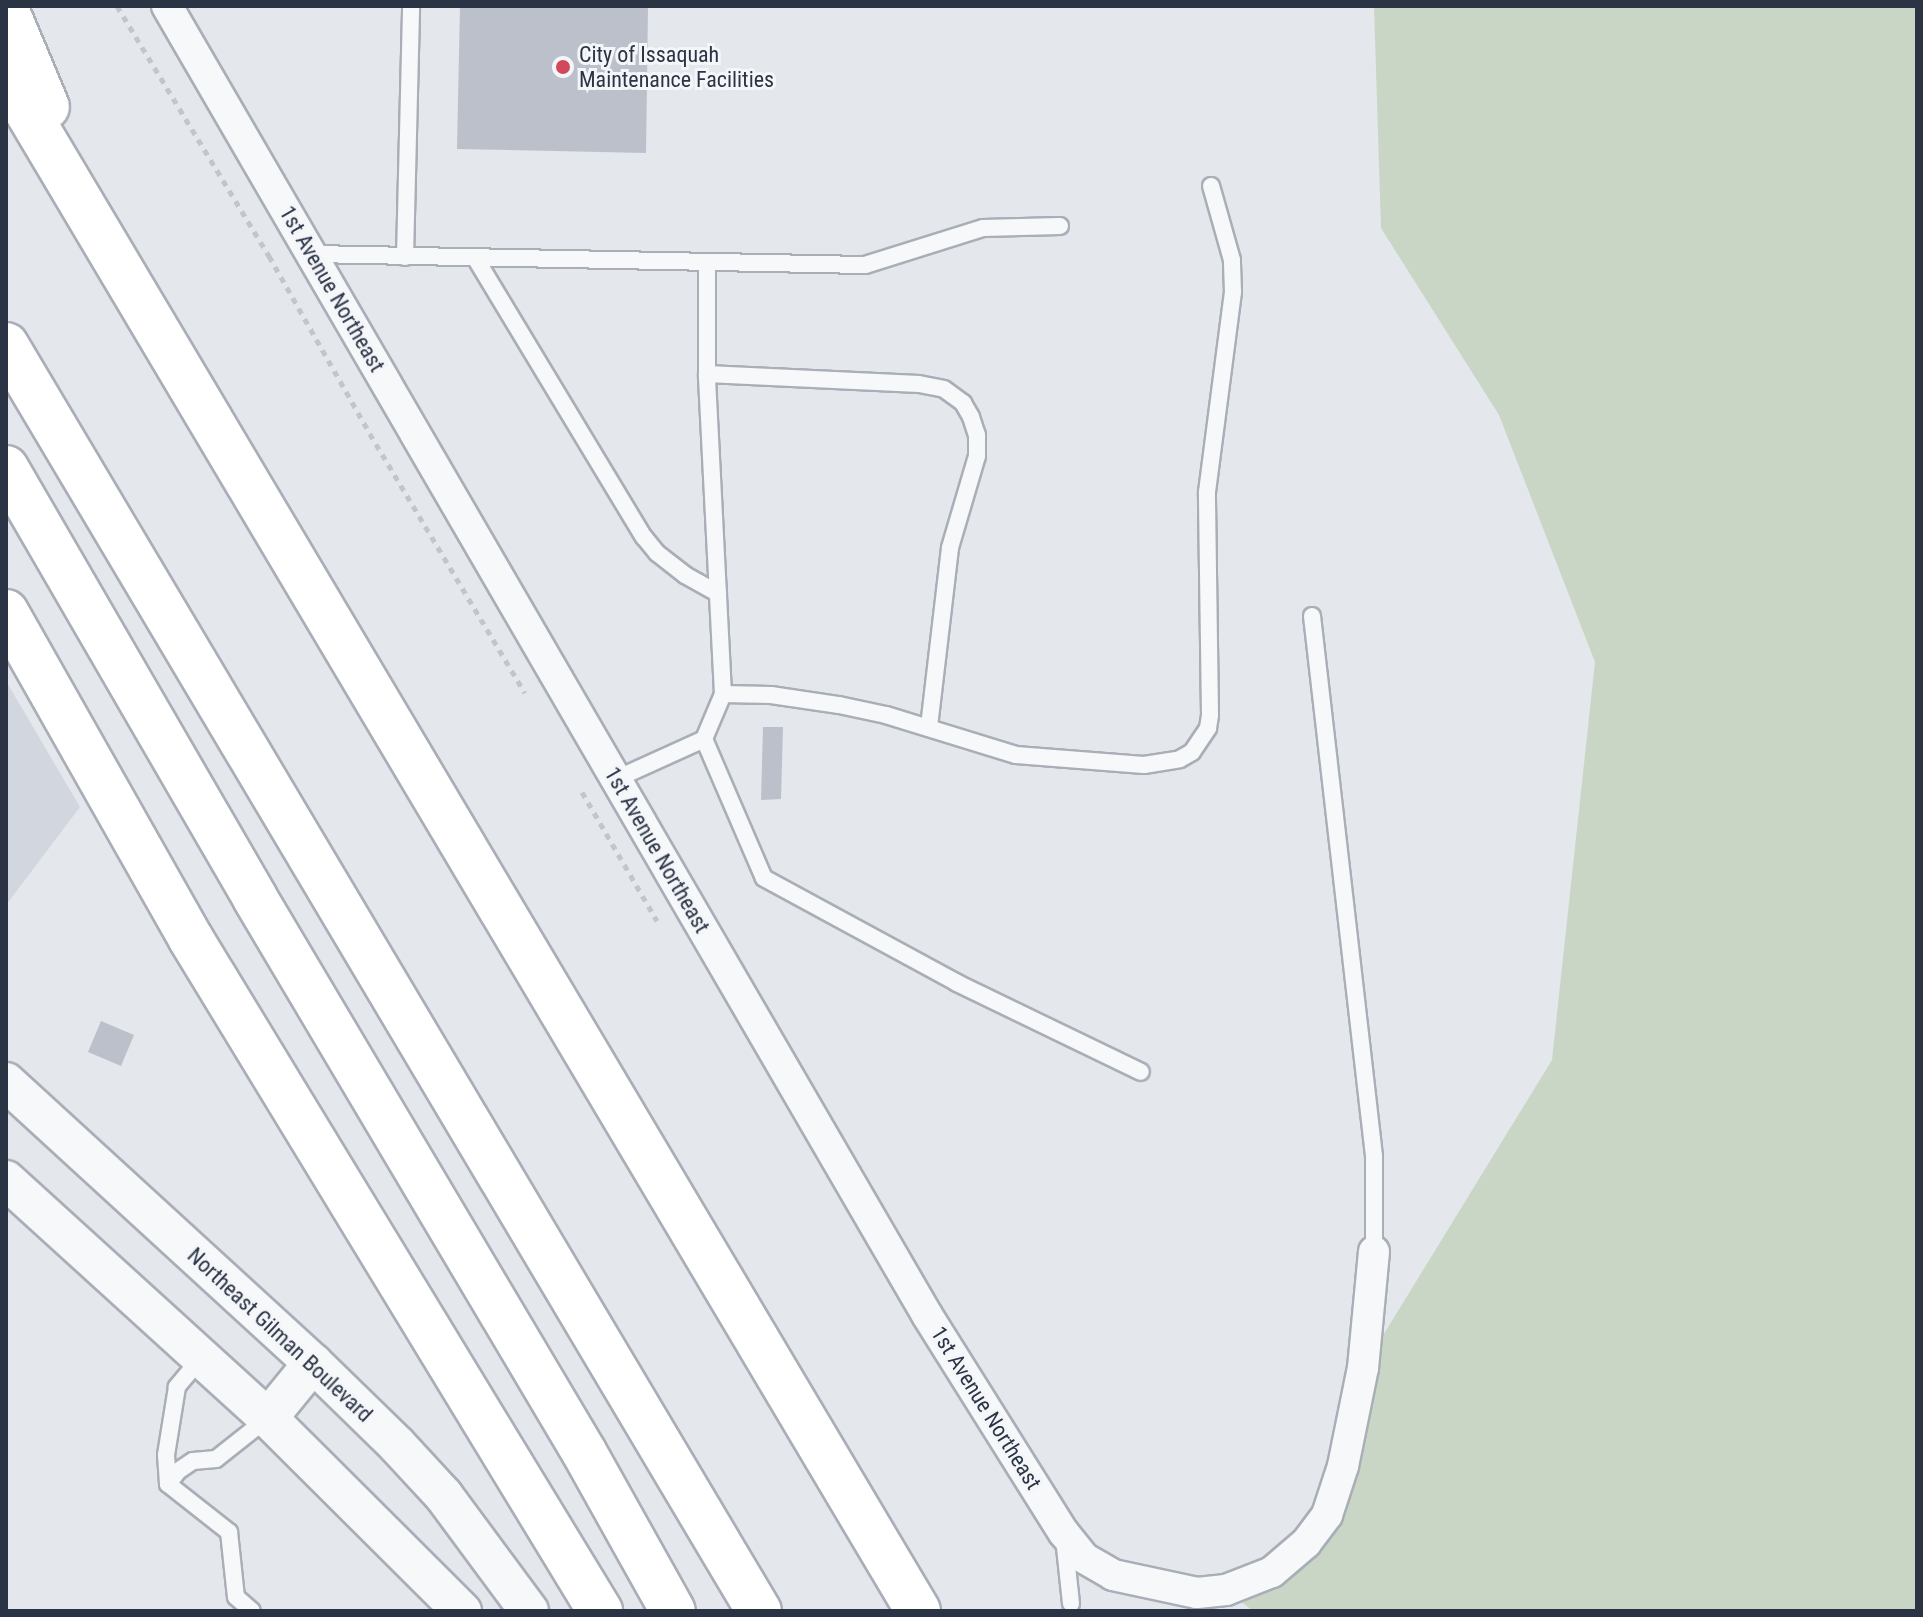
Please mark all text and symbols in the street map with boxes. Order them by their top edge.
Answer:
place label: City of Issaquah Maintenance Facilities [579,41,774,92]
marker: City of Issaquah Maintenance Facilities [554,58,572,76]
street label: 1st Avenue Northeast [274,201,390,377]
street label: 1st Avenue Northeast [599,762,715,938]
street label: Northeast Gilman Boulevard [182,1242,378,1428]
street label: 1st Avenue Northeast [925,1322,1047,1494]

